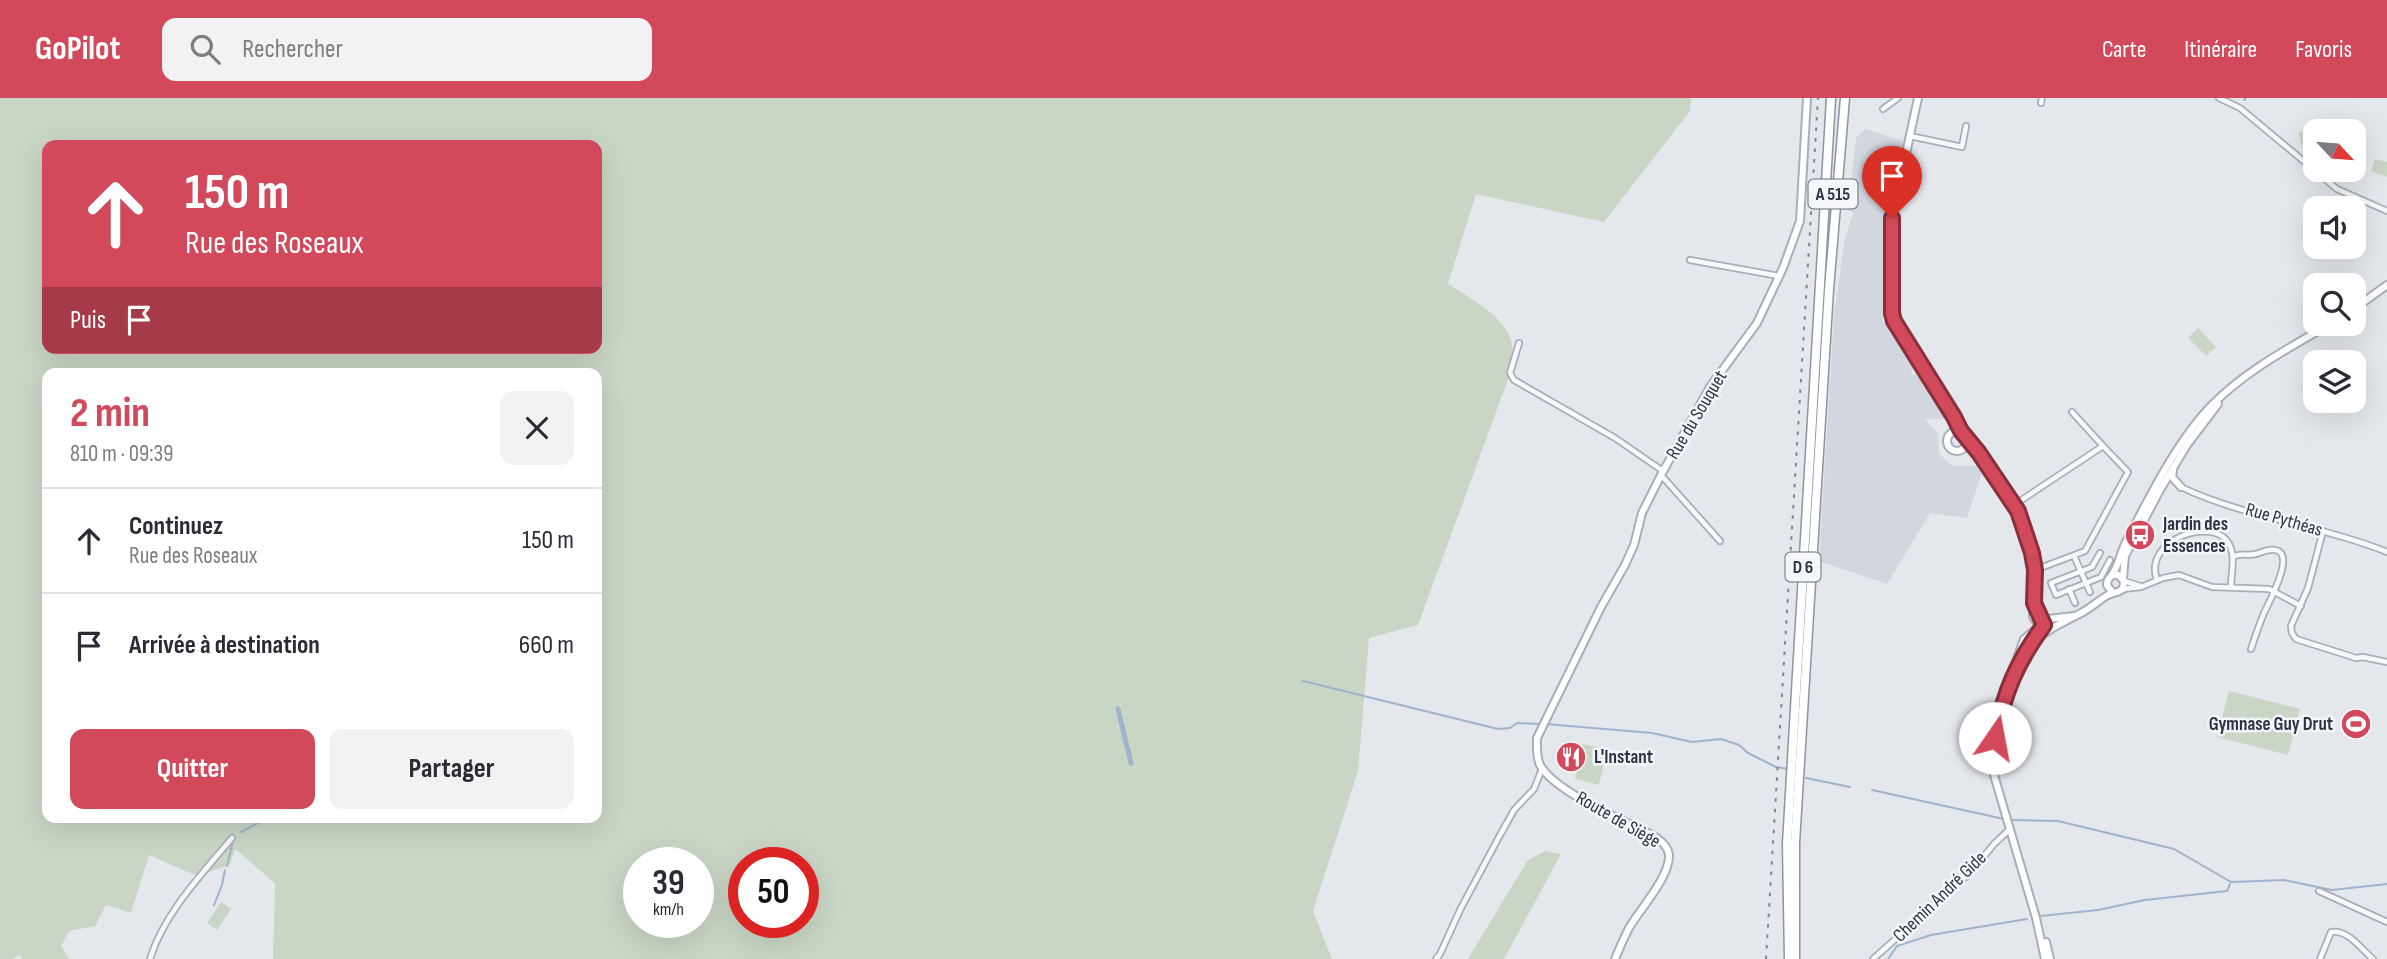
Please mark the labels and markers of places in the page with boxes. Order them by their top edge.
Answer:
pin [1862,146,1922,218]
place label: Jardin des Essences [2162,513,2228,558]
bus stop icon: Jardin des Essences [2123,518,2157,552]
sports icon: Gymnase Guy Drut [2339,707,2373,741]
place label: Gymnase Guy Drut [2209,713,2333,736]
restaurant icon: L'Instant [1554,740,1588,774]
place label: L'Instant [1594,746,1653,769]

